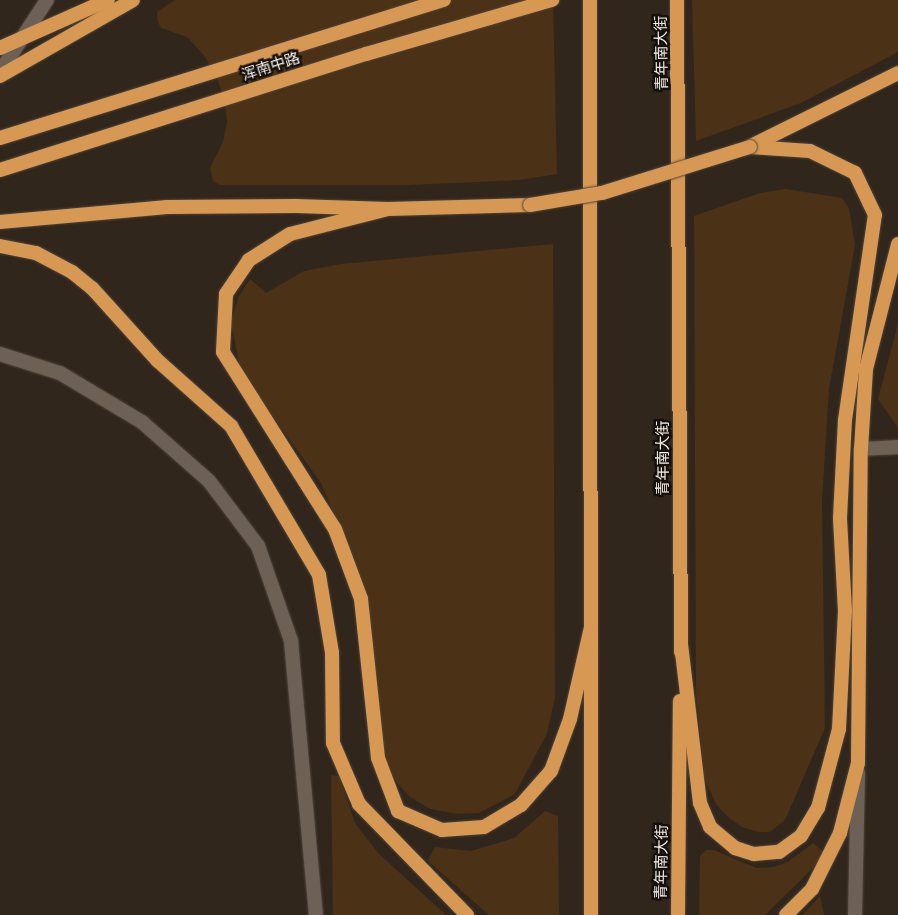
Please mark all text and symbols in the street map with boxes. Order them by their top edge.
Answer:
street label: 青年南大街 [652,15,672,91]
street label: 浑南中路 [240,49,302,85]
street label: 青年南大街 [655,421,673,495]
street label: 青年南大街 [652,824,672,900]

